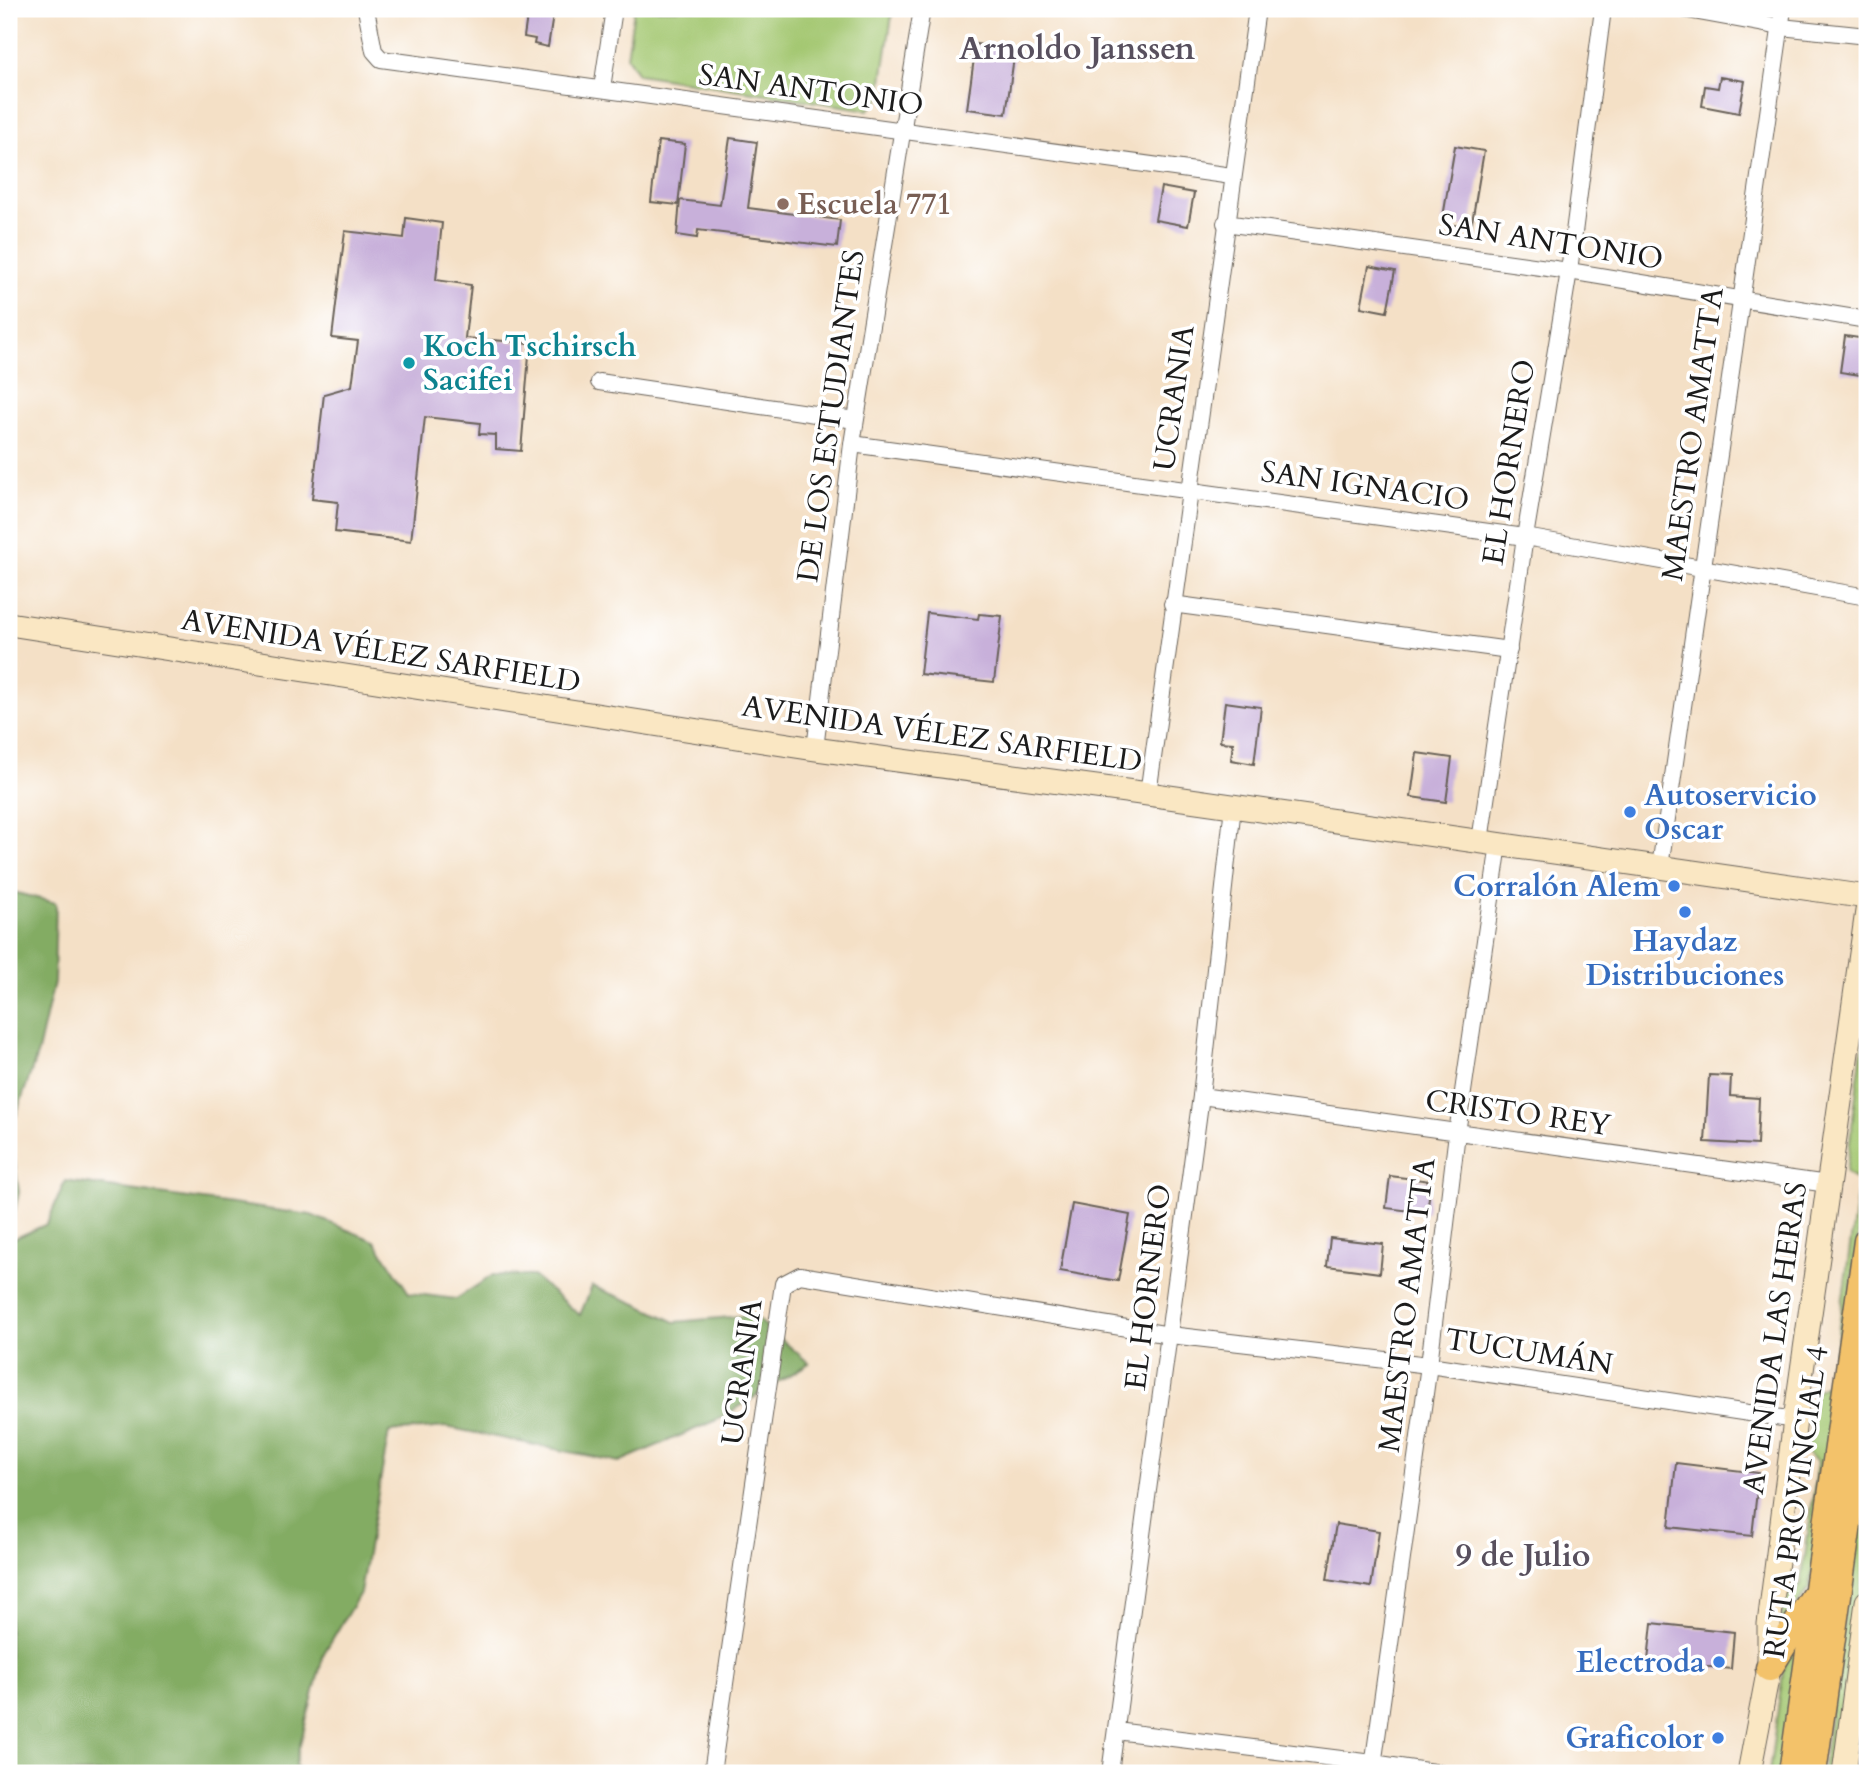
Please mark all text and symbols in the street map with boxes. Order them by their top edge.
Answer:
district label: Arnoldo Janssen [959,27,1195,71]
street label: SAN ANTONIO [696,54,926,126]
place label: Escuela 771 [797,184,952,225]
marker: Escuela 771 [775,196,791,212]
street label: SAN ANTONIO [1436,204,1666,280]
street label: DE LOS ESTUDIANTES [787,247,875,585]
street label: MAESTRO AMATTA [1652,284,1734,584]
street label: UCRANIA [1143,322,1205,474]
place label: Koch Tschirsch Sacifei [423,326,637,401]
marker: Koch Tschirsch Sacifei [401,355,417,371]
street label: EL HORNERO [1473,356,1545,568]
street label: SAN IGNACIO [1258,451,1472,521]
street label: AVENIDA VÉLEZ SARFIELD [178,599,584,703]
street label: AVENIDA VÉLEZ SARFIELD [739,686,1145,782]
place label: Autoservicio Oscar [1644,775,1817,850]
marker: Autoservicio Oscar [1622,804,1638,820]
place label: Corralón Alem [1453,866,1660,907]
marker: Corralón Alem [1666,878,1682,894]
marker: Haydaz Distribuciones [1677,904,1693,920]
place label: Haydaz Distribuciones [1586,921,1784,996]
street label: CRISTO REY [1423,1080,1614,1146]
street label: MAESTRO AMATTA [1369,1155,1445,1455]
street label: AVENIDA LAS HERAS [1733,1179,1817,1497]
street label: EL HORNERO [1115,1182,1181,1392]
street label: UCRANIA [711,1296,773,1448]
street label: TUCUMÁN [1442,1319,1616,1386]
street label: RUTA PROVINCIAL 4 [1754,1343,1838,1661]
district label: 9 de Julio [1455,1534,1591,1578]
place label: Electroda [1576,1642,1705,1683]
marker: Electroda [1711,1654,1727,1670]
place label: Graficolor [1565,1718,1705,1759]
marker: Graficolor [1710,1730,1726,1746]

